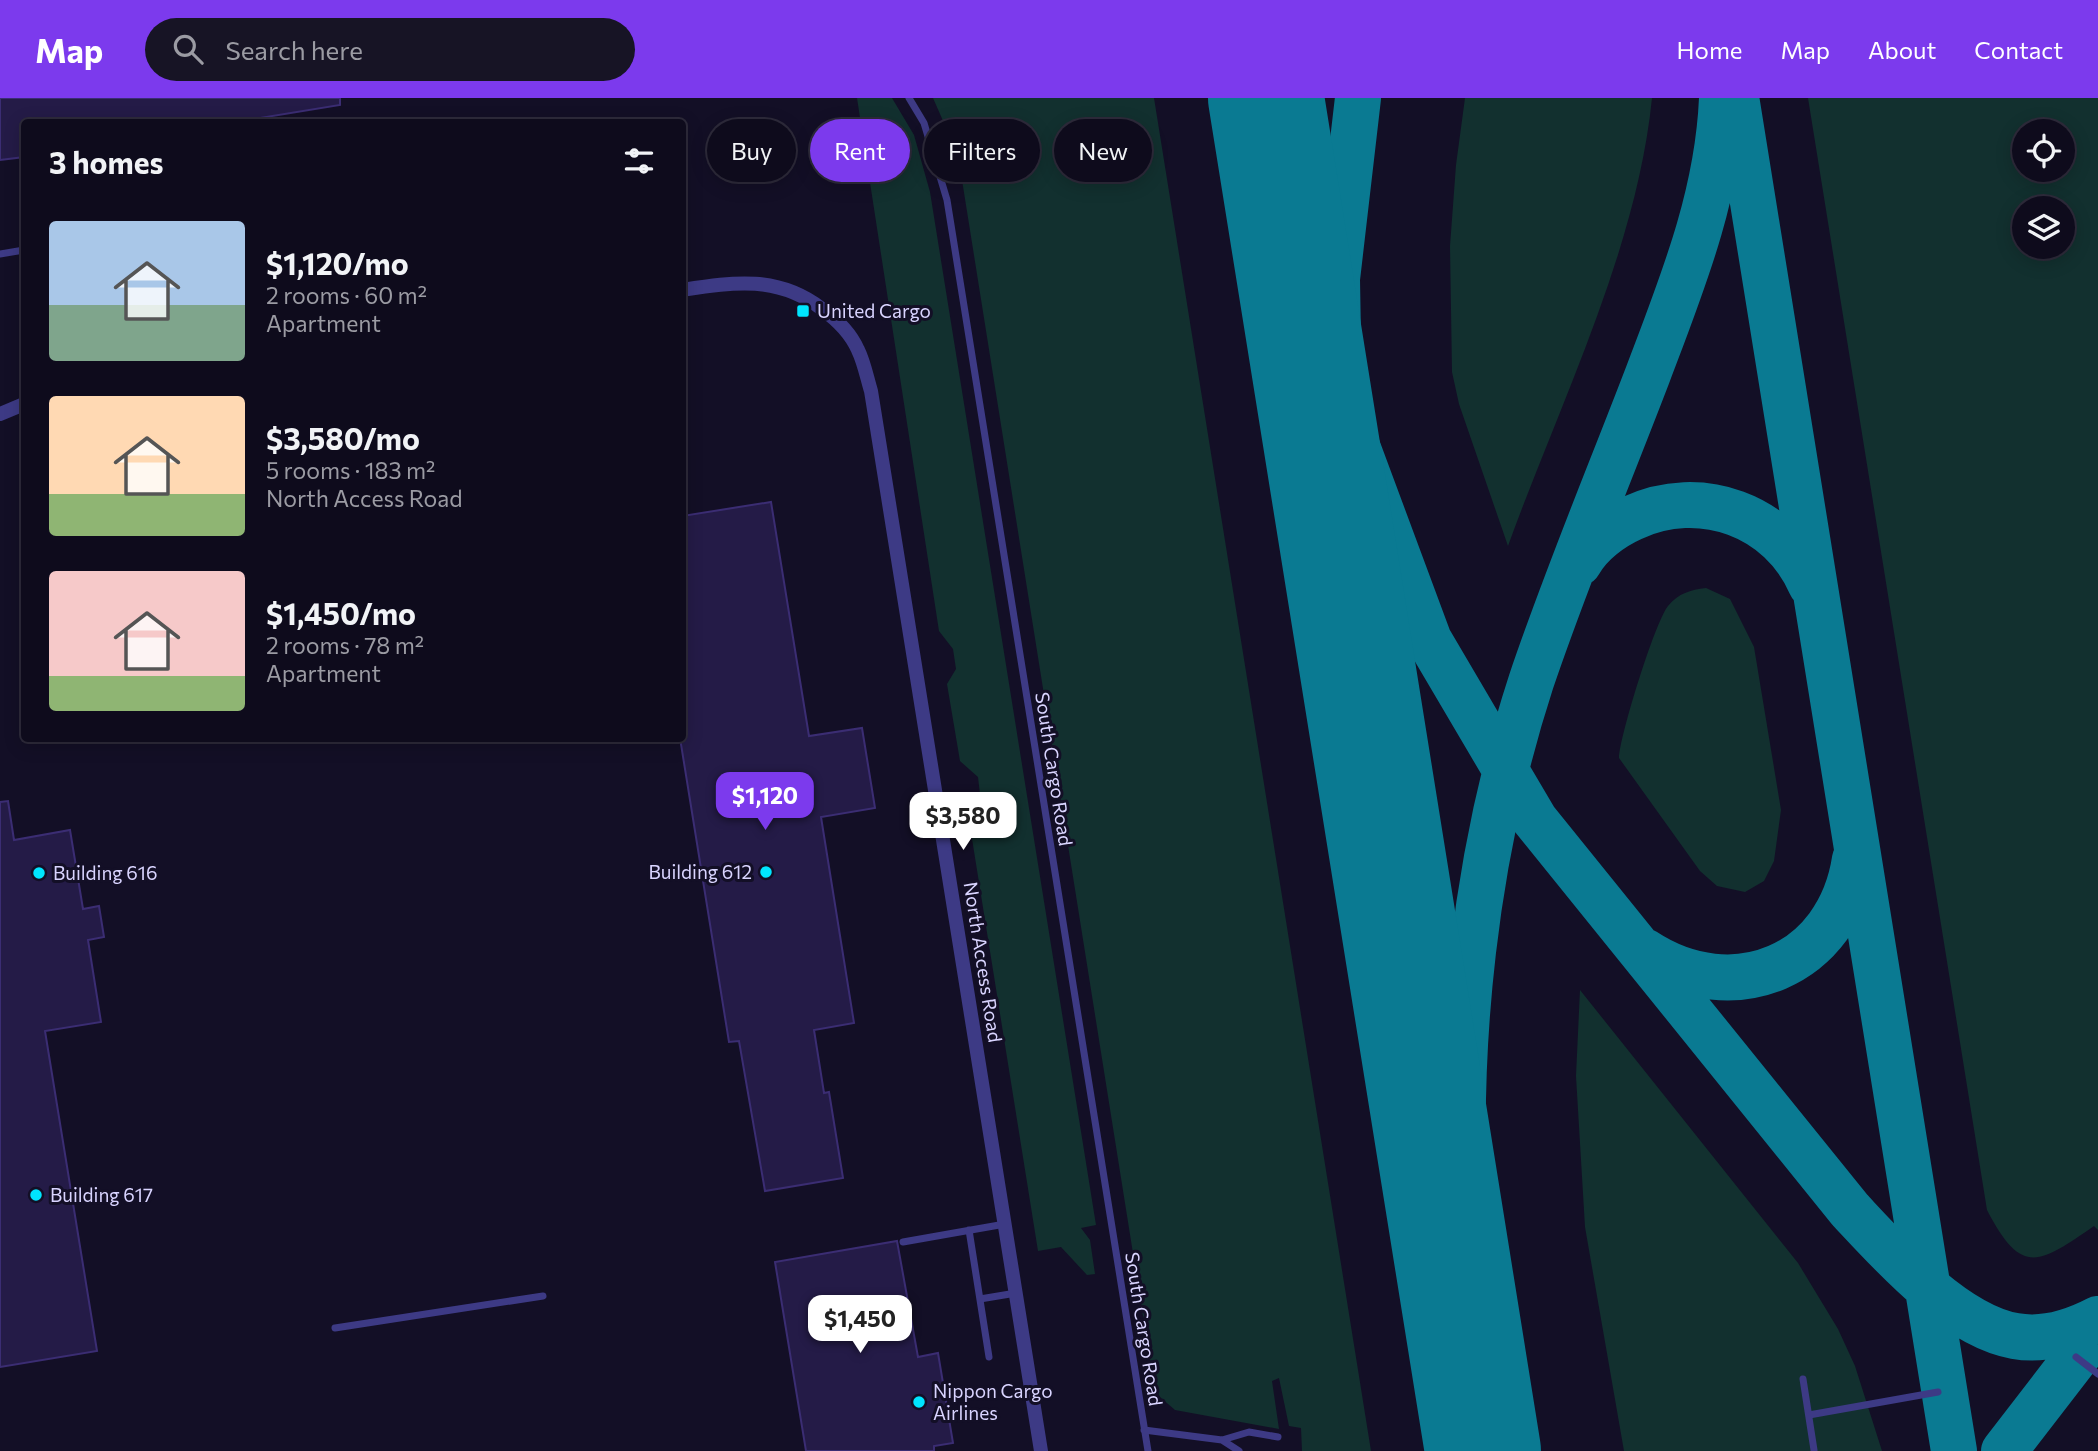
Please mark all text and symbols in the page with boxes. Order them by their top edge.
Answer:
search box [145,18,635,81]
text: Map [35,29,103,70]
icon: search [169,30,207,68]
text: Search here [225,34,363,65]
text: Home [1677,35,1743,64]
text: Map [1781,35,1830,64]
text: About [1868,35,1936,64]
text: Contact [1974,35,2063,64]
chip: Buy [707,119,796,182]
chip: Rent [810,119,910,182]
chip: Filters [924,119,1040,182]
chip: New [1054,119,1152,182]
map controls [2012,119,2075,259]
button: locate [2012,119,2075,182]
icon: filters [620,142,658,180]
text: 3 homes [49,143,163,180]
button: layers [2012,196,2075,259]
text: $1,120/mo [266,244,409,281]
icon: home [105,249,189,333]
text: 2 rooms · 60 m² [266,281,427,309]
place label: United Cargo [817,299,931,322]
marker: United Cargo [795,303,811,319]
text: Apartment [266,309,381,337]
text: $3,580/mo [266,419,420,456]
icon: home [105,424,189,508]
text: 5 rooms · 183 m² [266,456,435,484]
text: North Access Road [266,484,463,512]
text: $1,450/mo [266,594,416,631]
icon: home [105,599,189,683]
text: 2 rooms · 78 m² [266,631,424,659]
text: Apartment [266,659,381,687]
street label: South Cargo Road [1031,690,1078,847]
pin: $1,120 [708,772,822,832]
text: $1,120 [732,781,798,809]
pin: $3,580 [906,792,1020,852]
text: $3,580 [926,801,1000,829]
place label: Building 612 [649,860,752,883]
place label: Building 616 [53,861,157,884]
marker: Building 612 [758,864,774,880]
marker: Building 616 [31,865,47,881]
street label: North Access Road [959,880,1008,1044]
place label: Building 617 [50,1183,153,1206]
marker: Building 617 [28,1187,44,1203]
street label: South Cargo Road [1121,1250,1168,1407]
pin: $1,450 [803,1296,917,1355]
text: $1,450 [824,1304,896,1332]
place label: Nippon Cargo Airlines [933,1379,1053,1424]
marker: Nippon Cargo Airlines [911,1394,927,1410]

